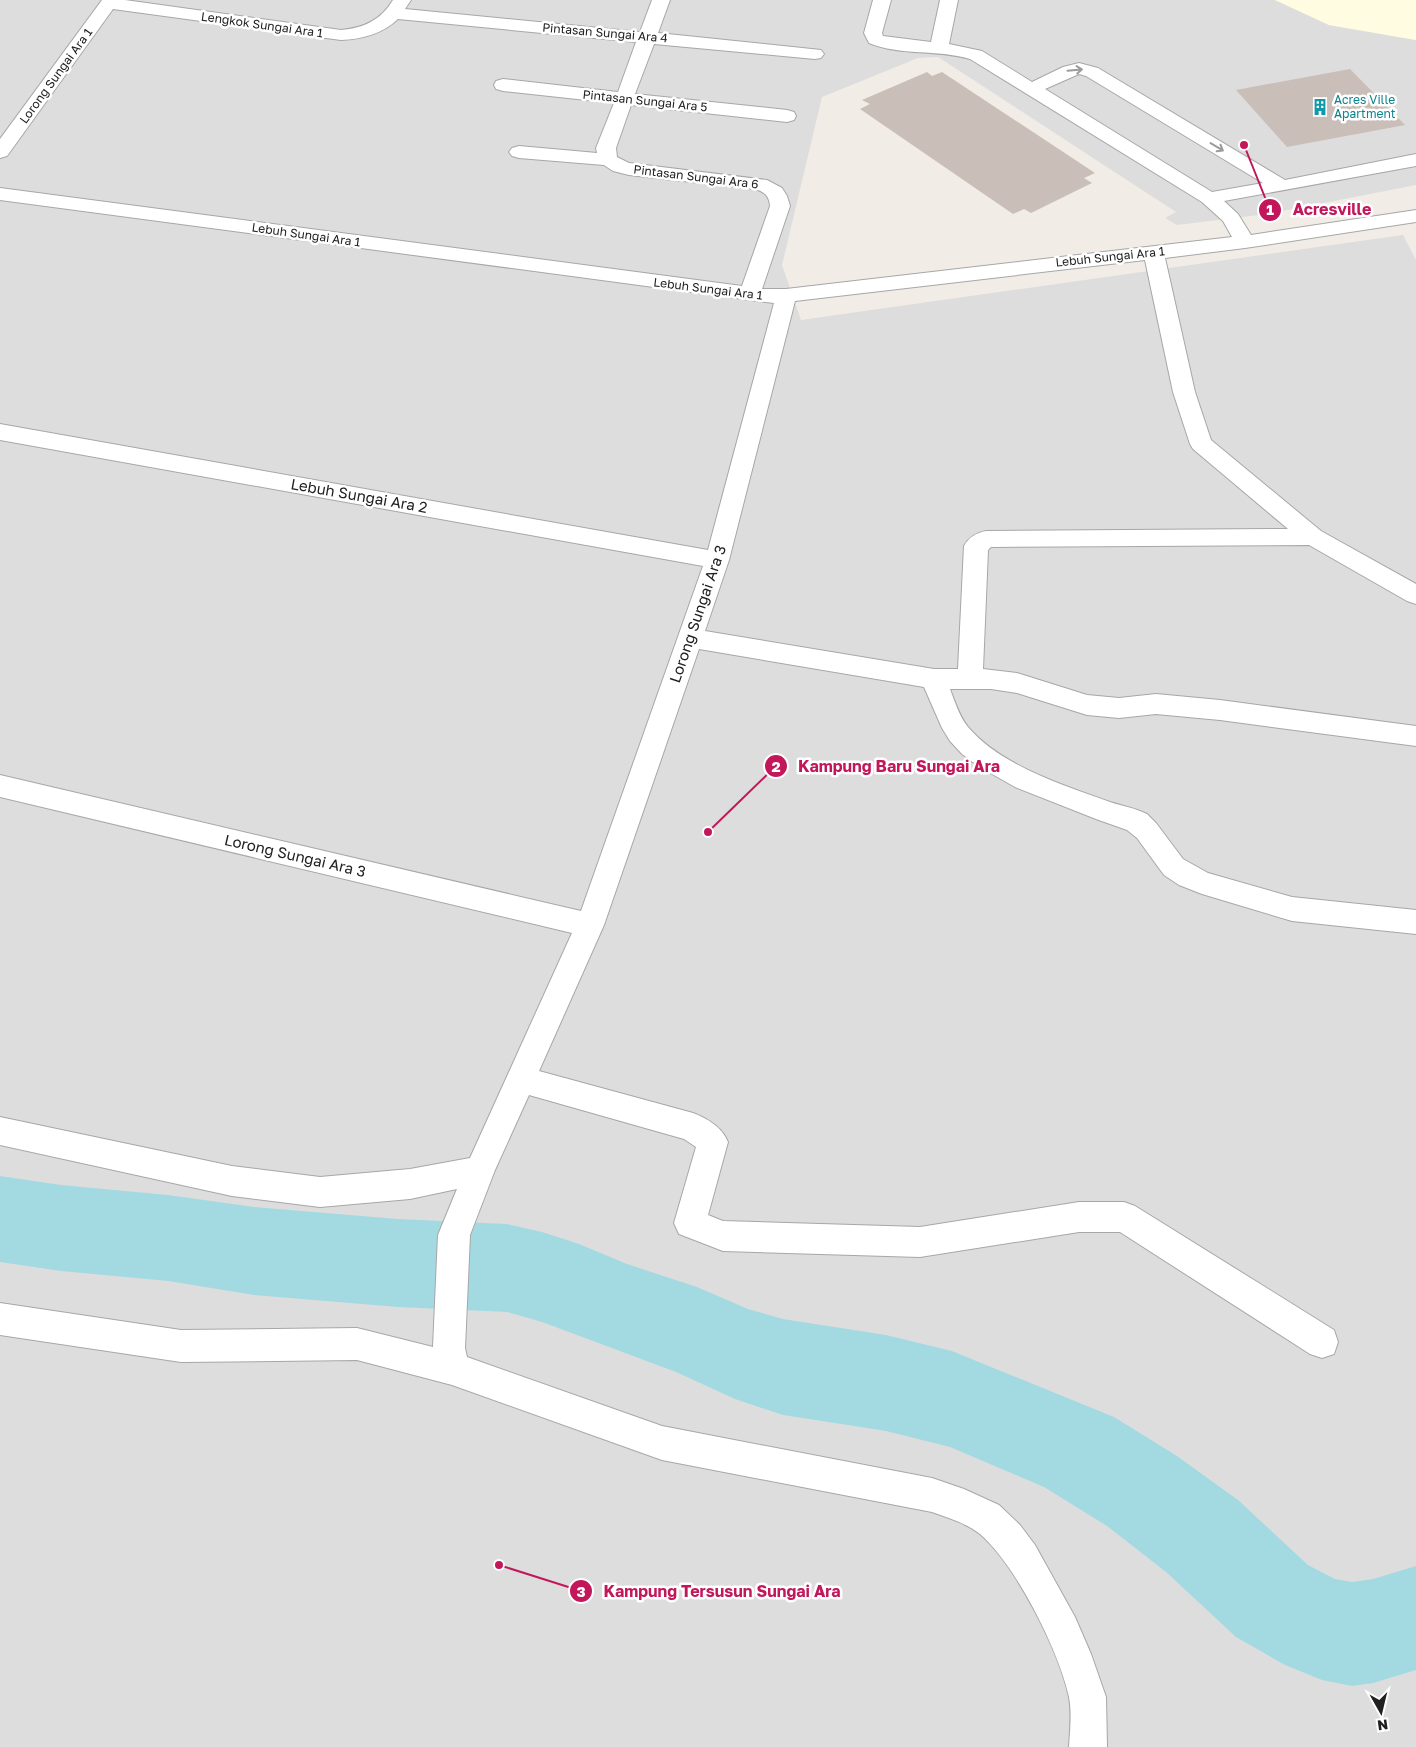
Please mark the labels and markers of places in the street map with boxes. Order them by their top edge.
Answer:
place label: Acres Ville Apartment [1334,92,1396,121]
building icon: Acres Ville Apartment [1310,97,1330,117]
callout: Acresville [1258,194,1381,225]
callout: Kampung Baru Sungai Ara [763,751,1010,782]
callout: Kampung Tersusun Sungai Ara [568,1576,850,1607]

